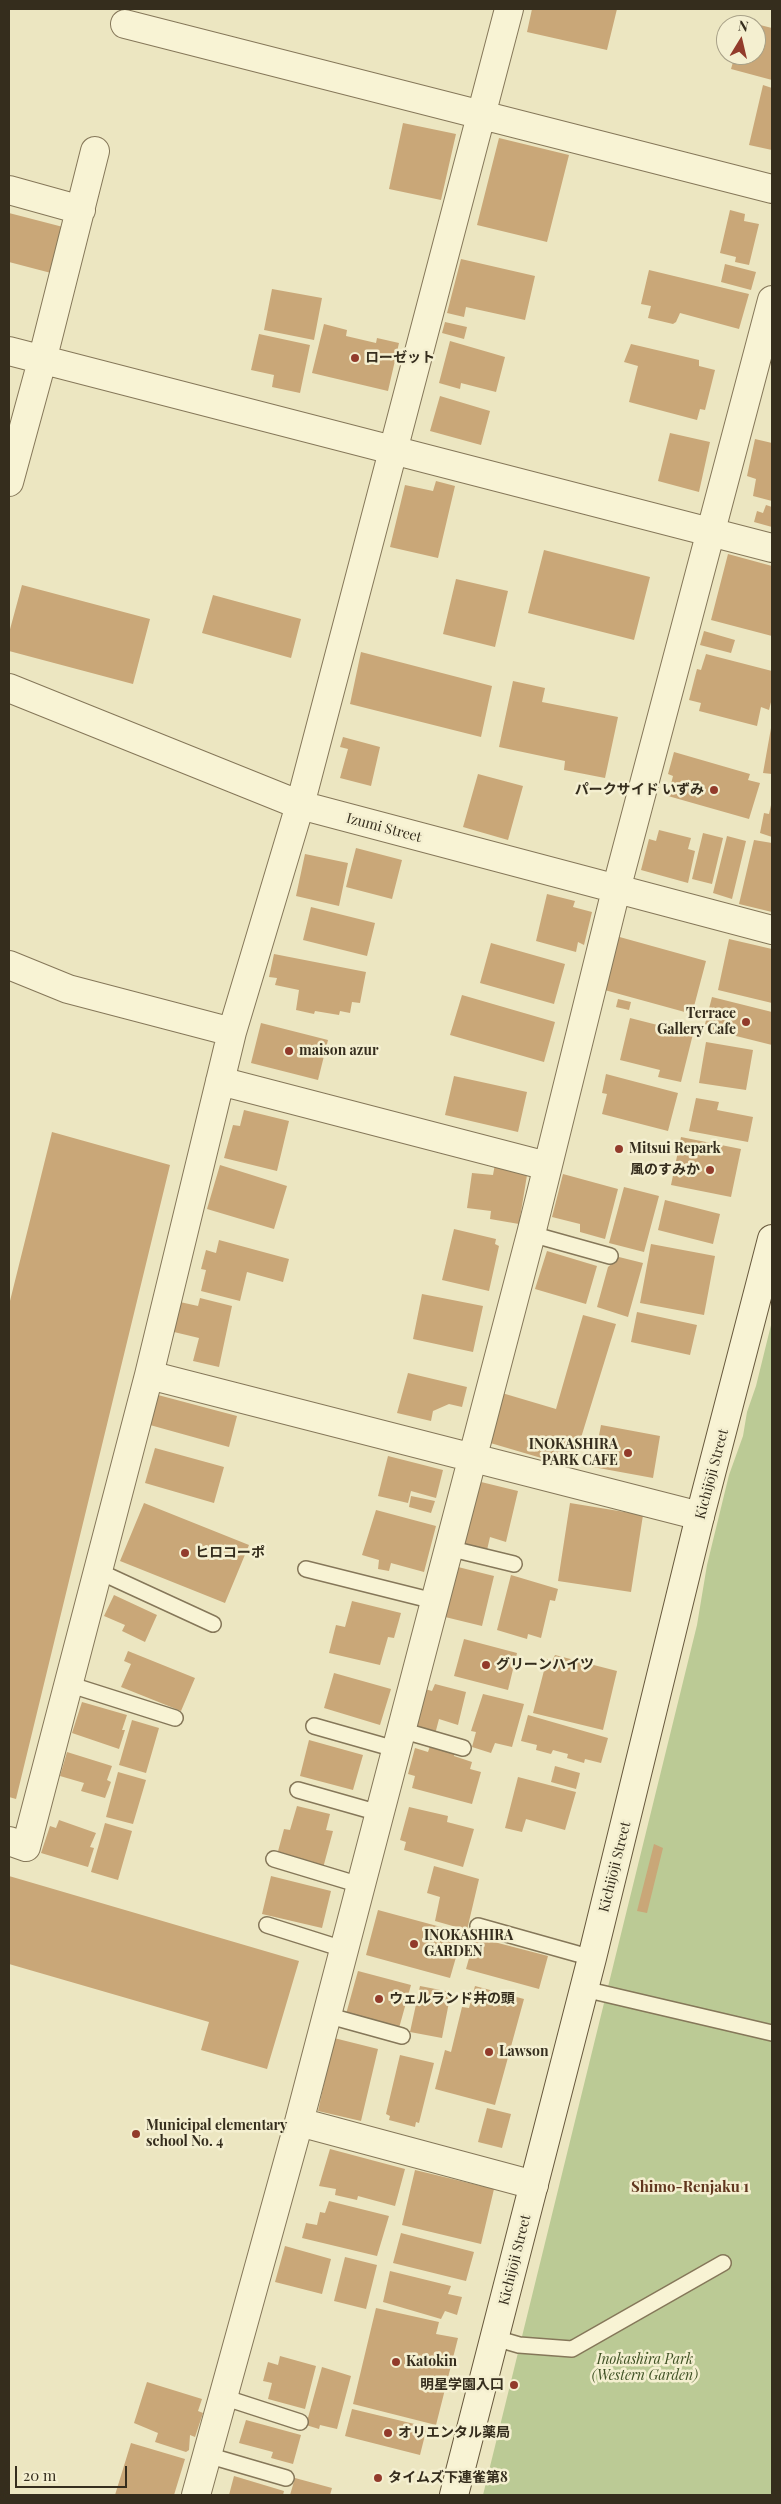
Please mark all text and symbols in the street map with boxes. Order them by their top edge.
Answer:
north arrow [716,15,766,65]
text: N [737,16,750,36]
place label: ローゼット [365,350,435,366]
marker: ローゼット [349,352,361,364]
place label: パークサイド いずみ [575,782,704,798]
marker: パークサイド いずみ [708,784,720,796]
street label: Izumi Street [345,810,423,846]
place label: Terrace Gallery Cafe [657,1006,736,1038]
marker: Terrace Gallery Cafe [740,1016,752,1028]
place label: maison azur [299,1043,378,1059]
marker: maison azur [283,1045,295,1057]
place label: Mitsui Repark [629,1141,721,1157]
marker: Mitsui Repark [613,1143,625,1155]
place label: 風のすみか [630,1162,700,1178]
marker: 風のすみか [704,1164,716,1176]
street label: Kichijōji Street [692,1427,732,1521]
place label: INOKASHIRA PARK CAFE [529,1437,618,1470]
marker: INOKASHIRA PARK CAFE [622,1447,634,1459]
place label: ヒロコーポ [195,1545,265,1561]
marker: ヒロコーポ [179,1547,191,1559]
place label: グリーンハイツ [496,1657,594,1673]
marker: グリーンハイツ [480,1659,492,1671]
street label: Kichijōji Street [596,1820,634,1914]
place label: INOKASHIRA GARDEN [424,1928,513,1960]
marker: INOKASHIRA GARDEN [408,1938,420,1950]
place label: ウェルランド井の頭 [389,1991,515,2007]
marker: ウェルランド井の頭 [373,1993,385,2005]
place label: Lawson [499,2044,548,2060]
marker: Lawson [483,2046,495,2058]
place label: Municipal elementary school No. 4 [146,2118,287,2150]
marker: Municipal elementary school No. 4 [130,2128,142,2140]
district label: Shimo-Renjaku 1 [631,2178,749,2196]
street label: Kichijōji Street [496,2213,534,2307]
park label: Inokashira Park (Western Garden) [592,2352,698,2384]
place label: Katokin [406,2354,457,2370]
marker: Katokin [390,2356,402,2368]
place label: 明星学園入口 [420,2377,504,2393]
marker: 明星学園入口 [508,2379,520,2391]
place label: オリエンタル薬局 [398,2425,510,2441]
marker: オリエンタル薬局 [382,2427,394,2439]
scale bar [18,2456,130,2488]
text: 20 m [23,2465,56,2485]
place label: タイムズ下連雀第8 [388,2470,508,2486]
marker: タイムズ下連雀第8 [372,2472,384,2484]

